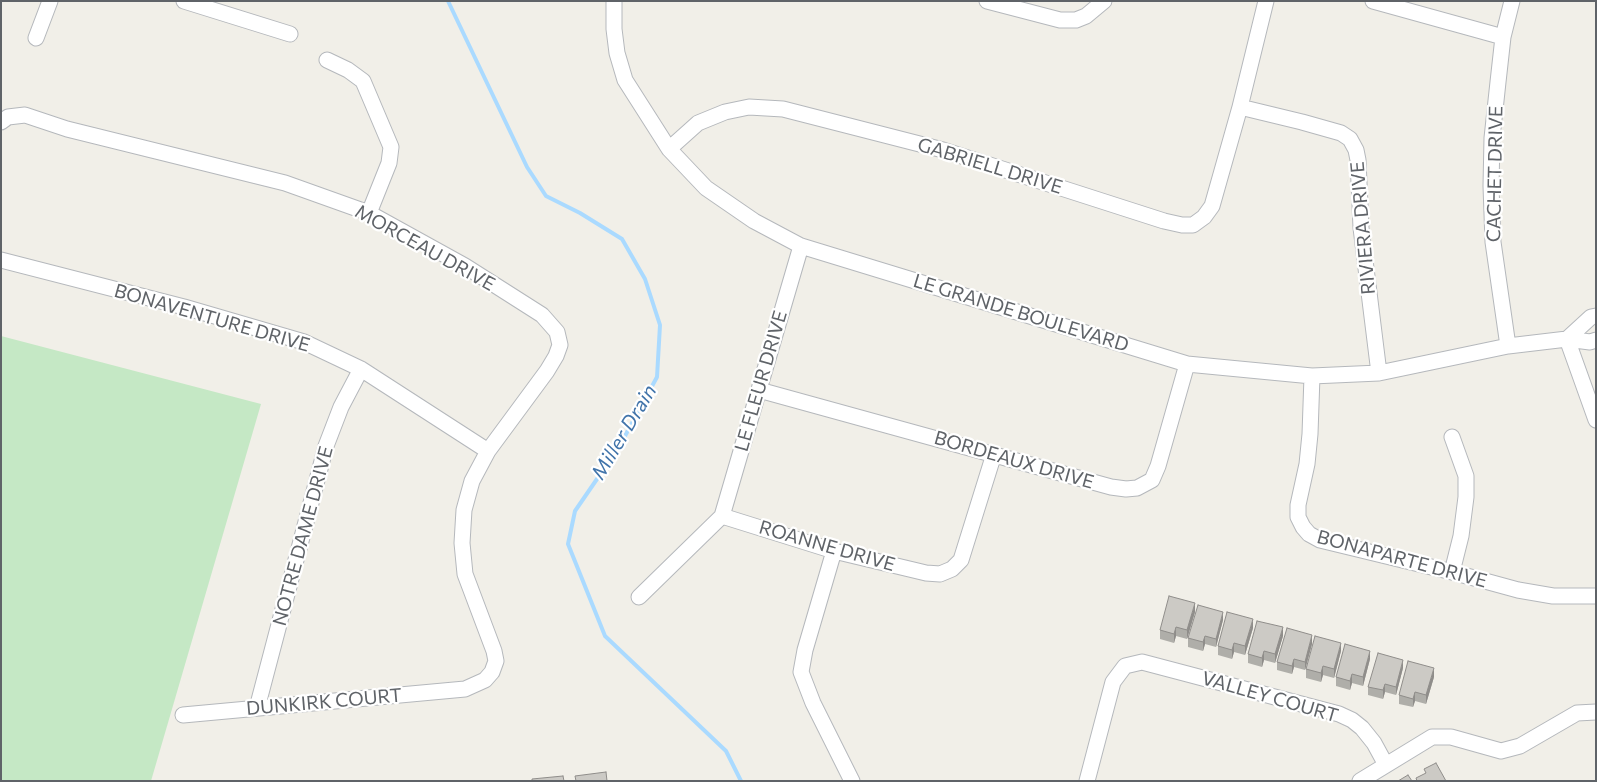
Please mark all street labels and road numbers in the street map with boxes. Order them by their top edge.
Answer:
street label: CACHET DRIVE [1482,106,1508,242]
street label: GABRIELL DRIVE [915,133,1065,199]
street label: RIVIERA DRIVE [1346,161,1380,295]
street label: MORCEAU DRIVE [351,200,499,296]
street label: LE GRANDE BOULEVARD [911,269,1131,357]
street label: BONAVENTURE DRIVE [112,279,312,357]
street label: LE FLEUR DRIVE [730,308,792,454]
street label: BORDEAUX DRIVE [932,426,1096,494]
street label: NOTRE DAME DRIVE [268,444,338,628]
street label: ROANNE DRIVE [756,516,898,576]
street label: BONAPARTE DRIVE [1315,525,1489,593]
street label: VALLEY COURT [1199,667,1341,727]
street label: DUNKIRK COURT [245,684,403,720]

